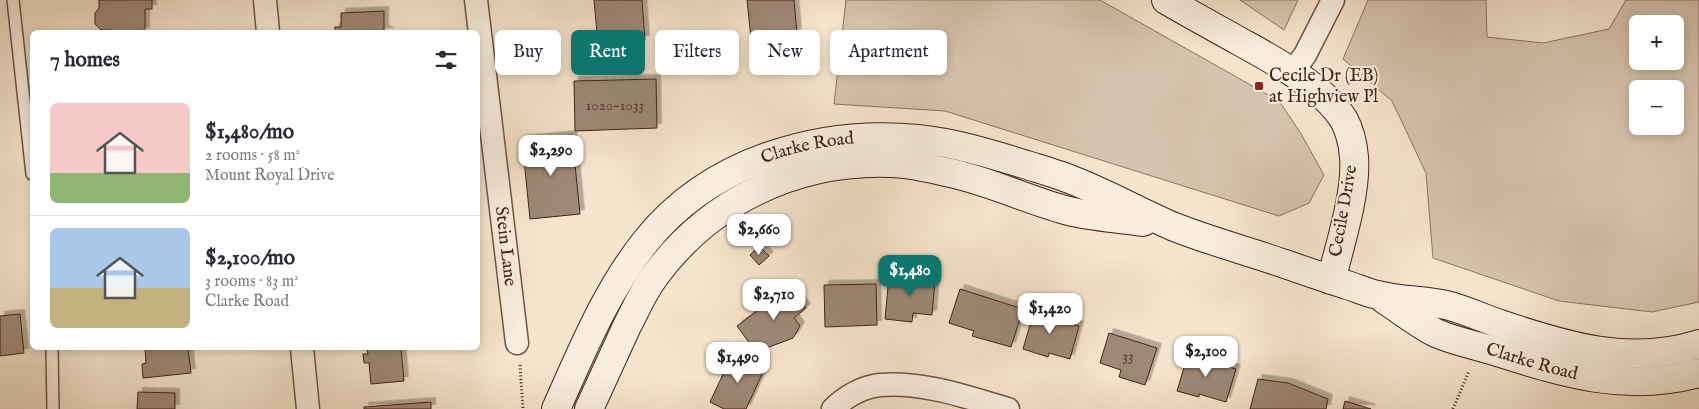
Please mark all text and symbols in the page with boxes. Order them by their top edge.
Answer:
map controls [1629,15,1684,135]
button: + [1629,15,1684,70]
chip: Buy [495,30,561,75]
chip: Rent [571,30,645,75]
chip: Filters [655,30,739,75]
chip: New [749,30,820,75]
chip: Apartment [830,30,947,75]
icon: filters [432,46,460,74]
text: 7 homes [50,47,120,74]
place label: Cecile Dr (EB) at Highview Pl [1269,65,1378,109]
marker: Cecile Dr (EB) at Highview Pl [1253,80,1265,92]
button: − [1629,80,1684,135]
house number: 1020-1033 [586,96,644,115]
text: $1,480/mo [205,119,294,146]
icon: home [90,123,150,183]
street label: Clarke Road [758,127,855,170]
pin: $2,290 [510,134,592,177]
text: $2,290 [530,141,572,161]
text: 2 rooms · 58 m² [205,146,300,166]
street label: Cecile Drive [1325,163,1363,259]
text: Mount Royal Drive [205,166,335,186]
street label: Stein Lane [489,205,522,288]
pin: $2,660 [718,214,800,256]
text: $2,660 [738,220,780,240]
text: $2,100/mo [205,245,295,272]
icon: home [90,248,150,308]
pin: $1,480 [869,254,951,297]
text: $1,480 [889,261,931,281]
text: 3 rooms · 83 m² [205,272,299,292]
pin: $2,710 [733,278,815,321]
text: $2,710 [753,285,795,305]
text: Clarke Road [205,292,289,312]
pin: $1,420 [1009,292,1091,335]
text: $1,420 [1029,299,1071,319]
pin: $2,100 [1165,336,1247,378]
street label: Clarke Road [1483,338,1580,386]
pin: $1,490 [697,342,779,384]
text: $2,100 [1185,342,1227,362]
house number: 33 [1122,347,1134,366]
text: $1,490 [717,348,759,368]

